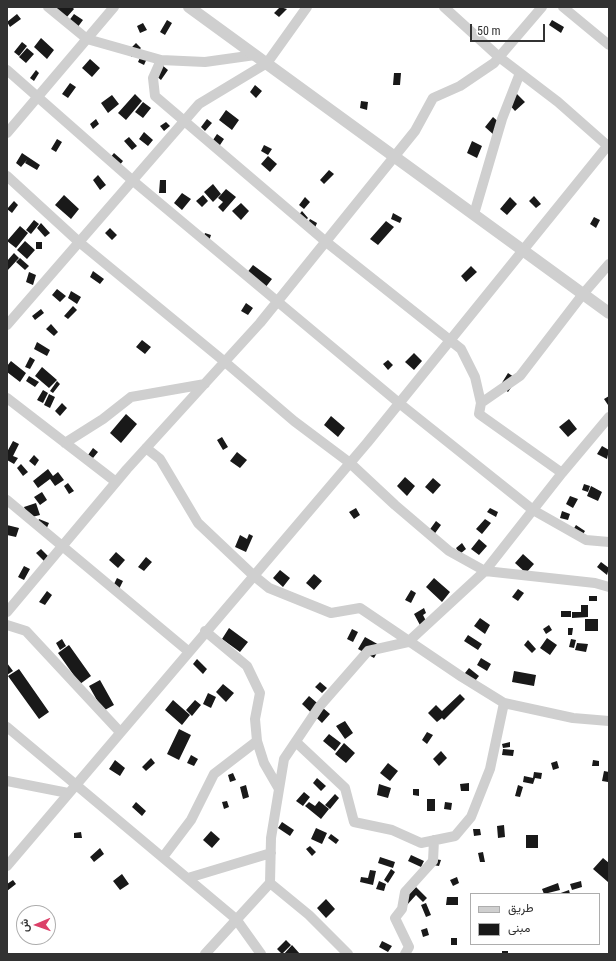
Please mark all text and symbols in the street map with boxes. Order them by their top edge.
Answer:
scale bar [472,16,547,42]
text: 50 m [477,24,501,38]
legend [470,893,600,945]
text: طريق [508,901,533,915]
north arrow [16,905,56,945]
text: ش [18,919,31,932]
text: مبنى [508,921,530,935]

